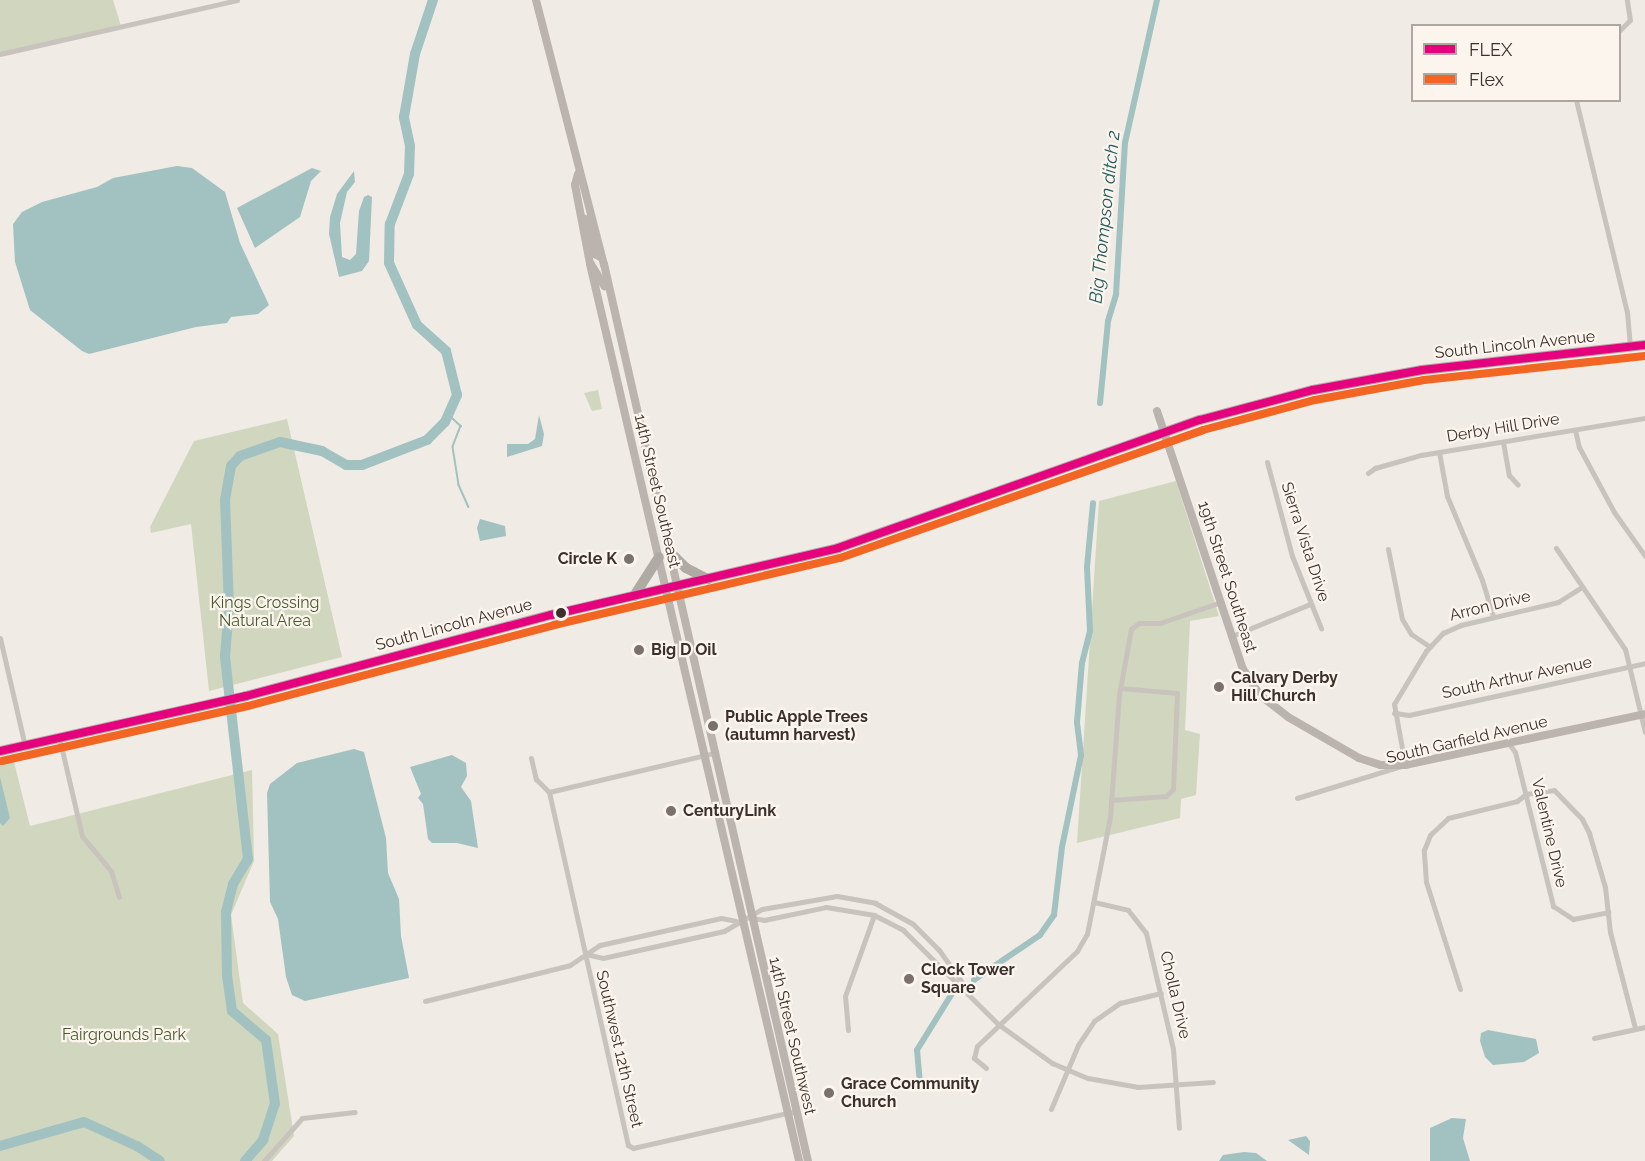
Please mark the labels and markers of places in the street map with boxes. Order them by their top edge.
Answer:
place label: Circle K [558,549,617,569]
marker: Circle K [622,552,636,566]
unlabelled marker [555,607,567,619]
place label: Big D Oil [651,640,716,660]
marker: Big D Oil [632,643,646,657]
place label: Calvary Derby Hill Church [1231,668,1338,706]
marker: Calvary Derby Hill Church [1212,680,1226,694]
place label: Public Apple Trees (autumn harvest) [725,707,869,745]
marker: Public Apple Trees (autumn harvest) [706,719,720,733]
place label: CenturyLink [683,801,776,821]
marker: CenturyLink [664,804,678,818]
place label: Clock Tower Square [921,960,1015,998]
marker: Clock Tower Square [902,972,916,986]
place label: Grace Community Church [841,1074,979,1112]
marker: Grace Community Church [822,1086,836,1100]

